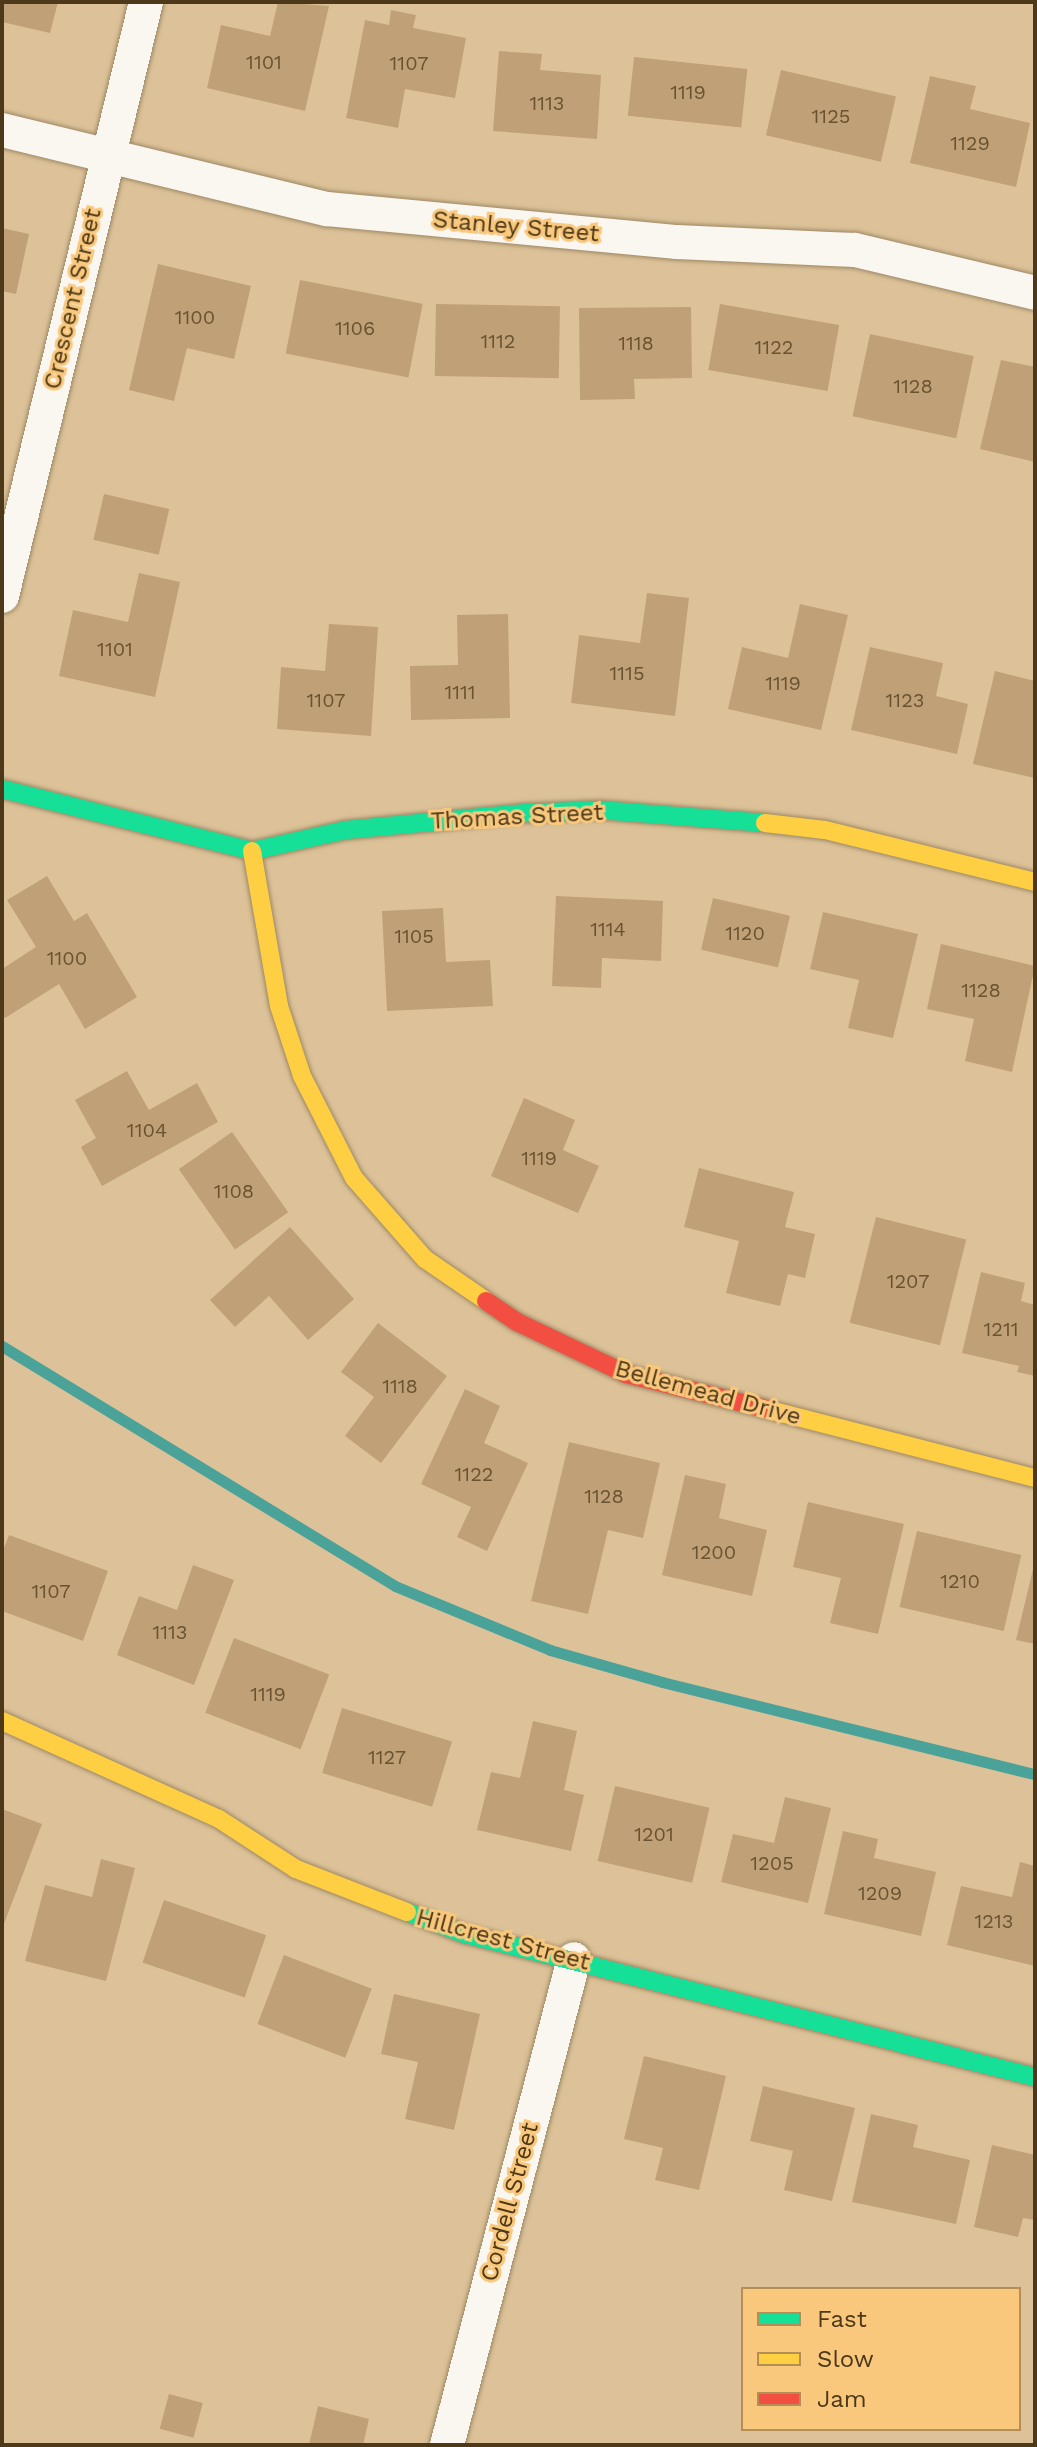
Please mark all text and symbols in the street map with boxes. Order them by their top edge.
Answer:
house number: 1101 [246,50,282,74]
house number: 1107 [390,51,428,75]
house number: 1119 [670,80,706,104]
house number: 1113 [529,91,565,115]
house number: 1125 [812,104,850,128]
house number: 1129 [950,131,990,155]
street label: Stanley Street [431,205,601,249]
street label: Crescent Street [38,206,108,392]
house number: 1100 [175,305,215,329]
house number: 1106 [335,316,375,340]
house number: 1112 [480,329,516,353]
house number: 1118 [618,331,654,355]
house number: 1122 [755,335,793,359]
house number: 1128 [893,374,933,398]
house number: 1101 [97,637,133,661]
house number: 1115 [609,661,645,685]
house number: 1119 [765,671,801,695]
house number: 1111 [444,680,476,704]
house number: 1107 [307,688,345,712]
house number: 1123 [886,688,924,712]
street label: Thomas Street [430,798,604,836]
house number: 1114 [590,917,626,941]
house number: 1120 [725,921,765,945]
house number: 1105 [394,924,434,948]
house number: 1100 [47,946,87,970]
house number: 1128 [961,978,1001,1002]
house number: 1104 [127,1118,167,1142]
house number: 1119 [521,1146,557,1170]
house number: 1108 [214,1179,254,1203]
house number: 1207 [887,1269,929,1293]
house number: 1211 [983,1317,1019,1341]
street label: Bellemead Drive [612,1354,804,1432]
house number: 1118 [382,1374,418,1398]
house number: 1122 [455,1462,493,1486]
house number: 1128 [584,1484,624,1508]
house number: 1200 [692,1540,736,1564]
house number: 1210 [940,1569,980,1593]
house number: 1107 [32,1579,70,1603]
house number: 1113 [152,1620,188,1644]
house number: 1119 [250,1682,286,1706]
house number: 1127 [368,1745,406,1769]
house number: 1201 [634,1822,674,1846]
house number: 1205 [750,1851,794,1875]
house number: 1209 [858,1881,902,1905]
street label: Hillcrest Street [413,1903,593,1977]
house number: 1213 [975,1909,1013,1933]
street label: Cordell Street [475,2119,545,2285]
legend [741,2287,1021,2431]
text: Fast [817,2305,867,2333]
text: Slow [817,2345,874,2373]
text: Jam [817,2385,867,2413]

